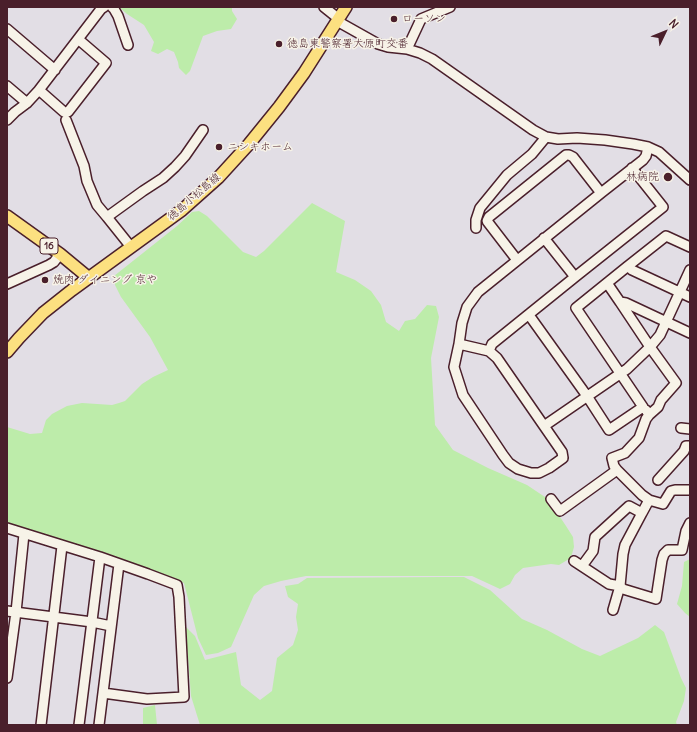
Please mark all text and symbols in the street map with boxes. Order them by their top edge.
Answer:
place label: ローソン [402,12,446,26]
north arrow [645,12,685,52]
marker: ローソン [389,14,399,24]
text: N [666,16,681,31]
place label: 徳島東警察署大原町交番 [287,37,408,51]
marker: 徳島東警察署大原町交番 [274,39,284,49]
place label: ニシキホーム [227,140,293,154]
marker: ニシキホーム [214,142,224,152]
street label: 徳島小松島線 [165,170,223,224]
place label: 林病院 [626,170,659,184]
marker: 林病院 [662,171,674,183]
road number: 16 [40,238,58,254]
place label: 焼肉 ダイニング 京や [53,273,157,287]
marker: 焼肉 ダイニング 京や [40,275,50,285]

